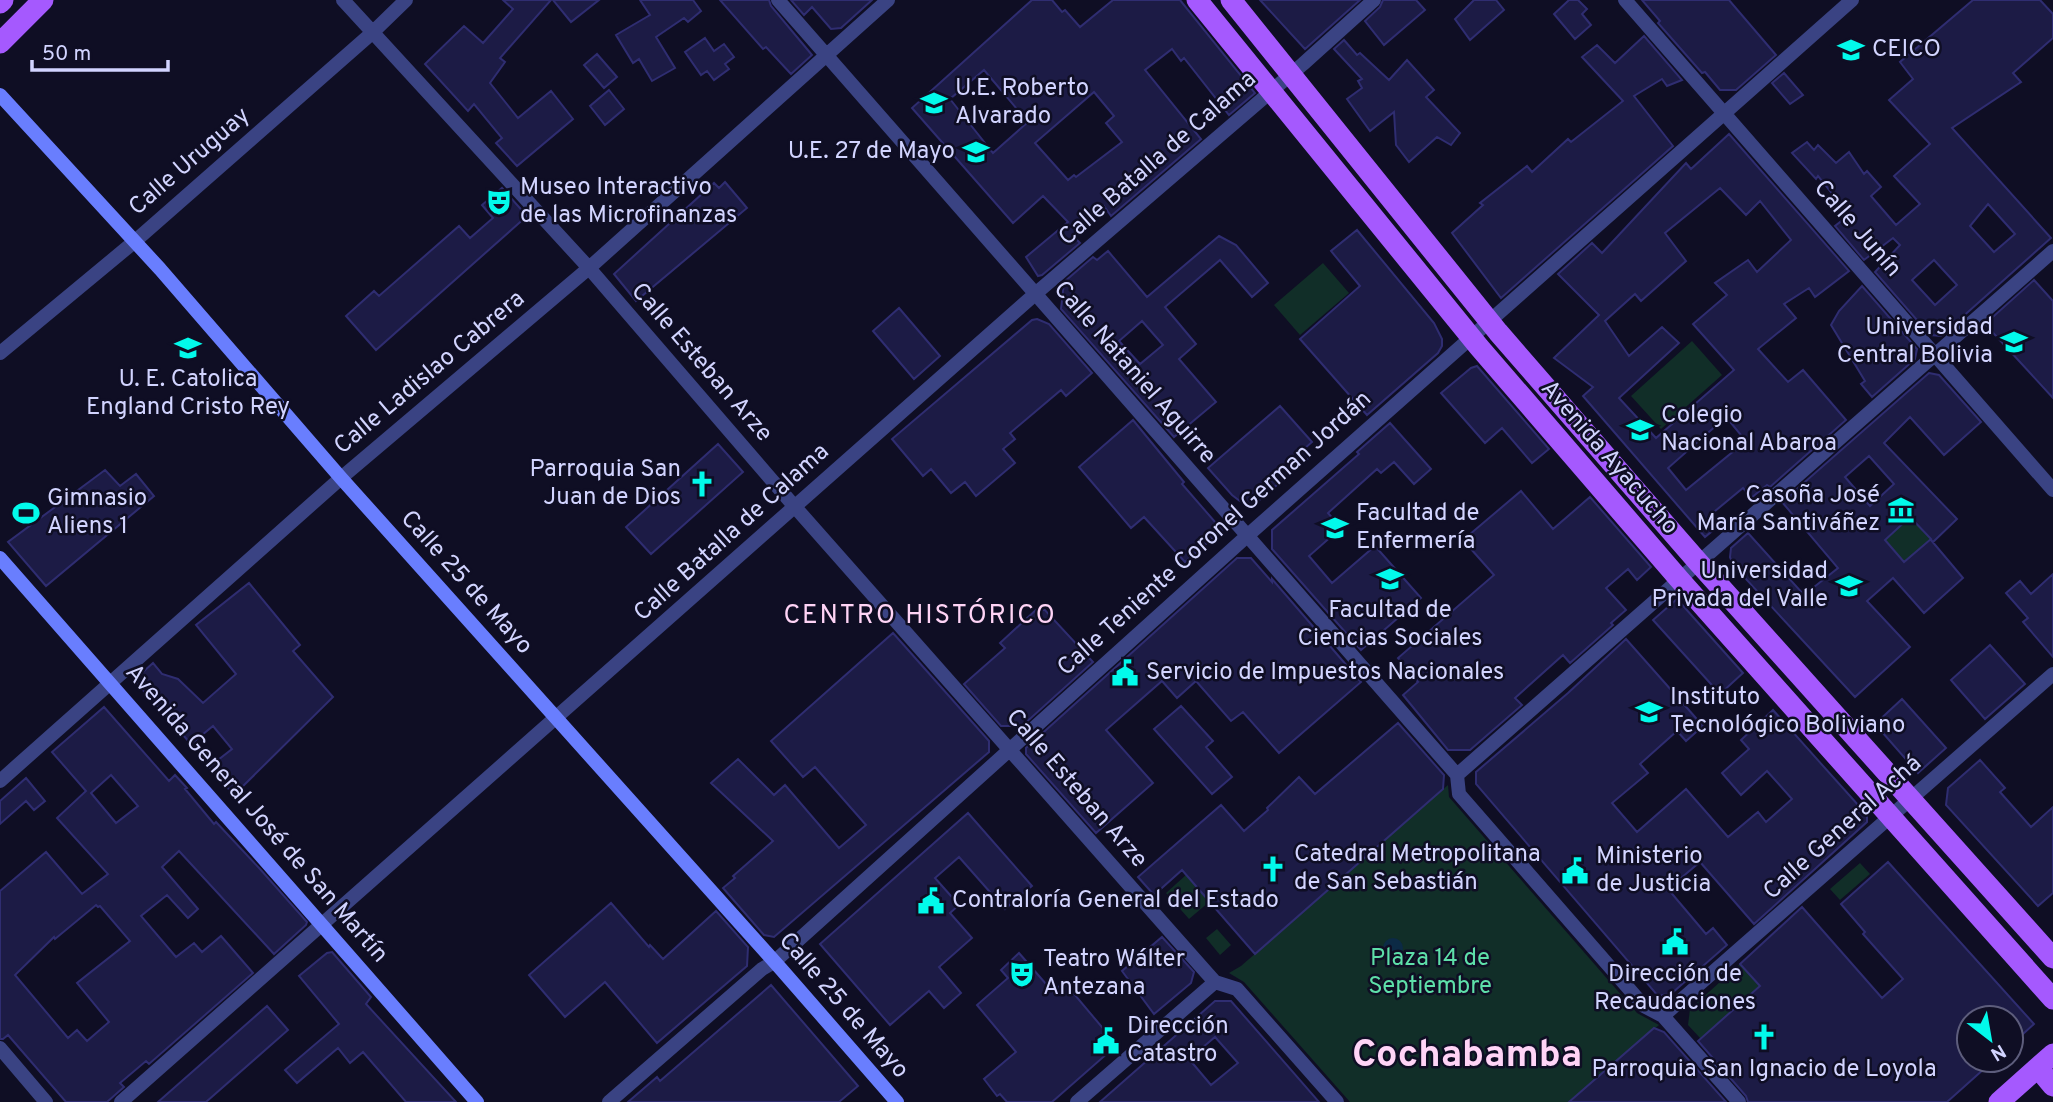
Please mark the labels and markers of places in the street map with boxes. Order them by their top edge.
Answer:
school or university icon: CEICO [1836,35,1866,65]
place label: CEICO [1872,35,1941,65]
place label: U.E. Roberto Alvarado [955,74,1089,132]
school or university icon: U.E. Roberto Alvarado [919,88,949,118]
place label: U.E. 27 de Mayo [788,137,955,167]
school or university icon: U.E. 27 de Mayo [961,137,991,167]
place label: Museo Interactivo de las Microfinanzas [520,173,737,231]
theatre icon: Museo Interactivo de las Microfinanzas [484,187,514,217]
place label: Universidad Central Bolivia [1837,313,1993,371]
school or university icon: Universidad Central Bolivia [1999,327,2029,357]
school or university icon: U. E. Catolica England Cristo Rey [173,333,203,363]
place label: U. E. Catolica England Cristo Rey [86,365,290,423]
place label: Colegio Nacional Abaroa [1661,401,1837,459]
school or university icon: Colegio Nacional Abaroa [1625,415,1655,445]
place label: Parroquia San Juan de Dios [529,455,681,513]
church icon: Parroquia San Juan de Dios [687,469,717,499]
place label: Casoña José María Santiváñez [1696,481,1880,539]
place label: Gimnasio Aliens 1 [47,484,147,542]
museum icon: Casoña José María Santiváñez [1886,495,1916,525]
sports icon: Gimnasio Aliens 1 [11,498,41,528]
place label: Facultad de Enfermería [1356,499,1479,557]
school or university icon: Facultad de Enfermería [1320,513,1350,543]
place label: Universidad Privada del Valle [1652,557,1828,615]
school or university icon: Facultad de Ciencias Sociales [1375,564,1405,594]
school or university icon: Universidad Privada del Valle [1834,571,1864,601]
place label: Facultad de Ciencias Sociales [1298,596,1482,654]
public building icon: Servicio de Impuestos Nacionales [1110,658,1140,688]
place label: Servicio de Impuestos Nacionales [1146,658,1504,688]
place label: Instituto Tecnológico Boliviano [1670,683,1905,741]
school or university icon: Instituto Tecnológico Boliviano [1634,697,1664,727]
place label: Catedral Metropolitana de San Sebastián [1294,840,1541,898]
place label: Ministerio de Justicia [1596,842,1711,900]
church icon: Catedral Metropolitana de San Sebastián [1258,854,1288,884]
public building icon: Ministerio de Justicia [1560,856,1590,886]
public building icon: Contraloría General del Estado [916,886,946,916]
place label: Contraloría General del Estado [952,886,1279,916]
public building icon: Dirección de Recaudaciones [1660,927,1690,957]
place label: Teatro Wálter Antezana [1043,945,1185,1003]
theatre icon: Teatro Wálter Antezana [1007,959,1037,989]
place label: Dirección de Recaudaciones [1594,960,1756,1018]
place label: Dirección Catastro [1127,1012,1229,1070]
church icon: Parroquia San Ignacio de Loyola [1749,1022,1779,1052]
public building icon: Dirección Catastro [1091,1026,1121,1056]
place label: Parroquia San Ignacio de Loyola [1591,1055,1937,1085]

